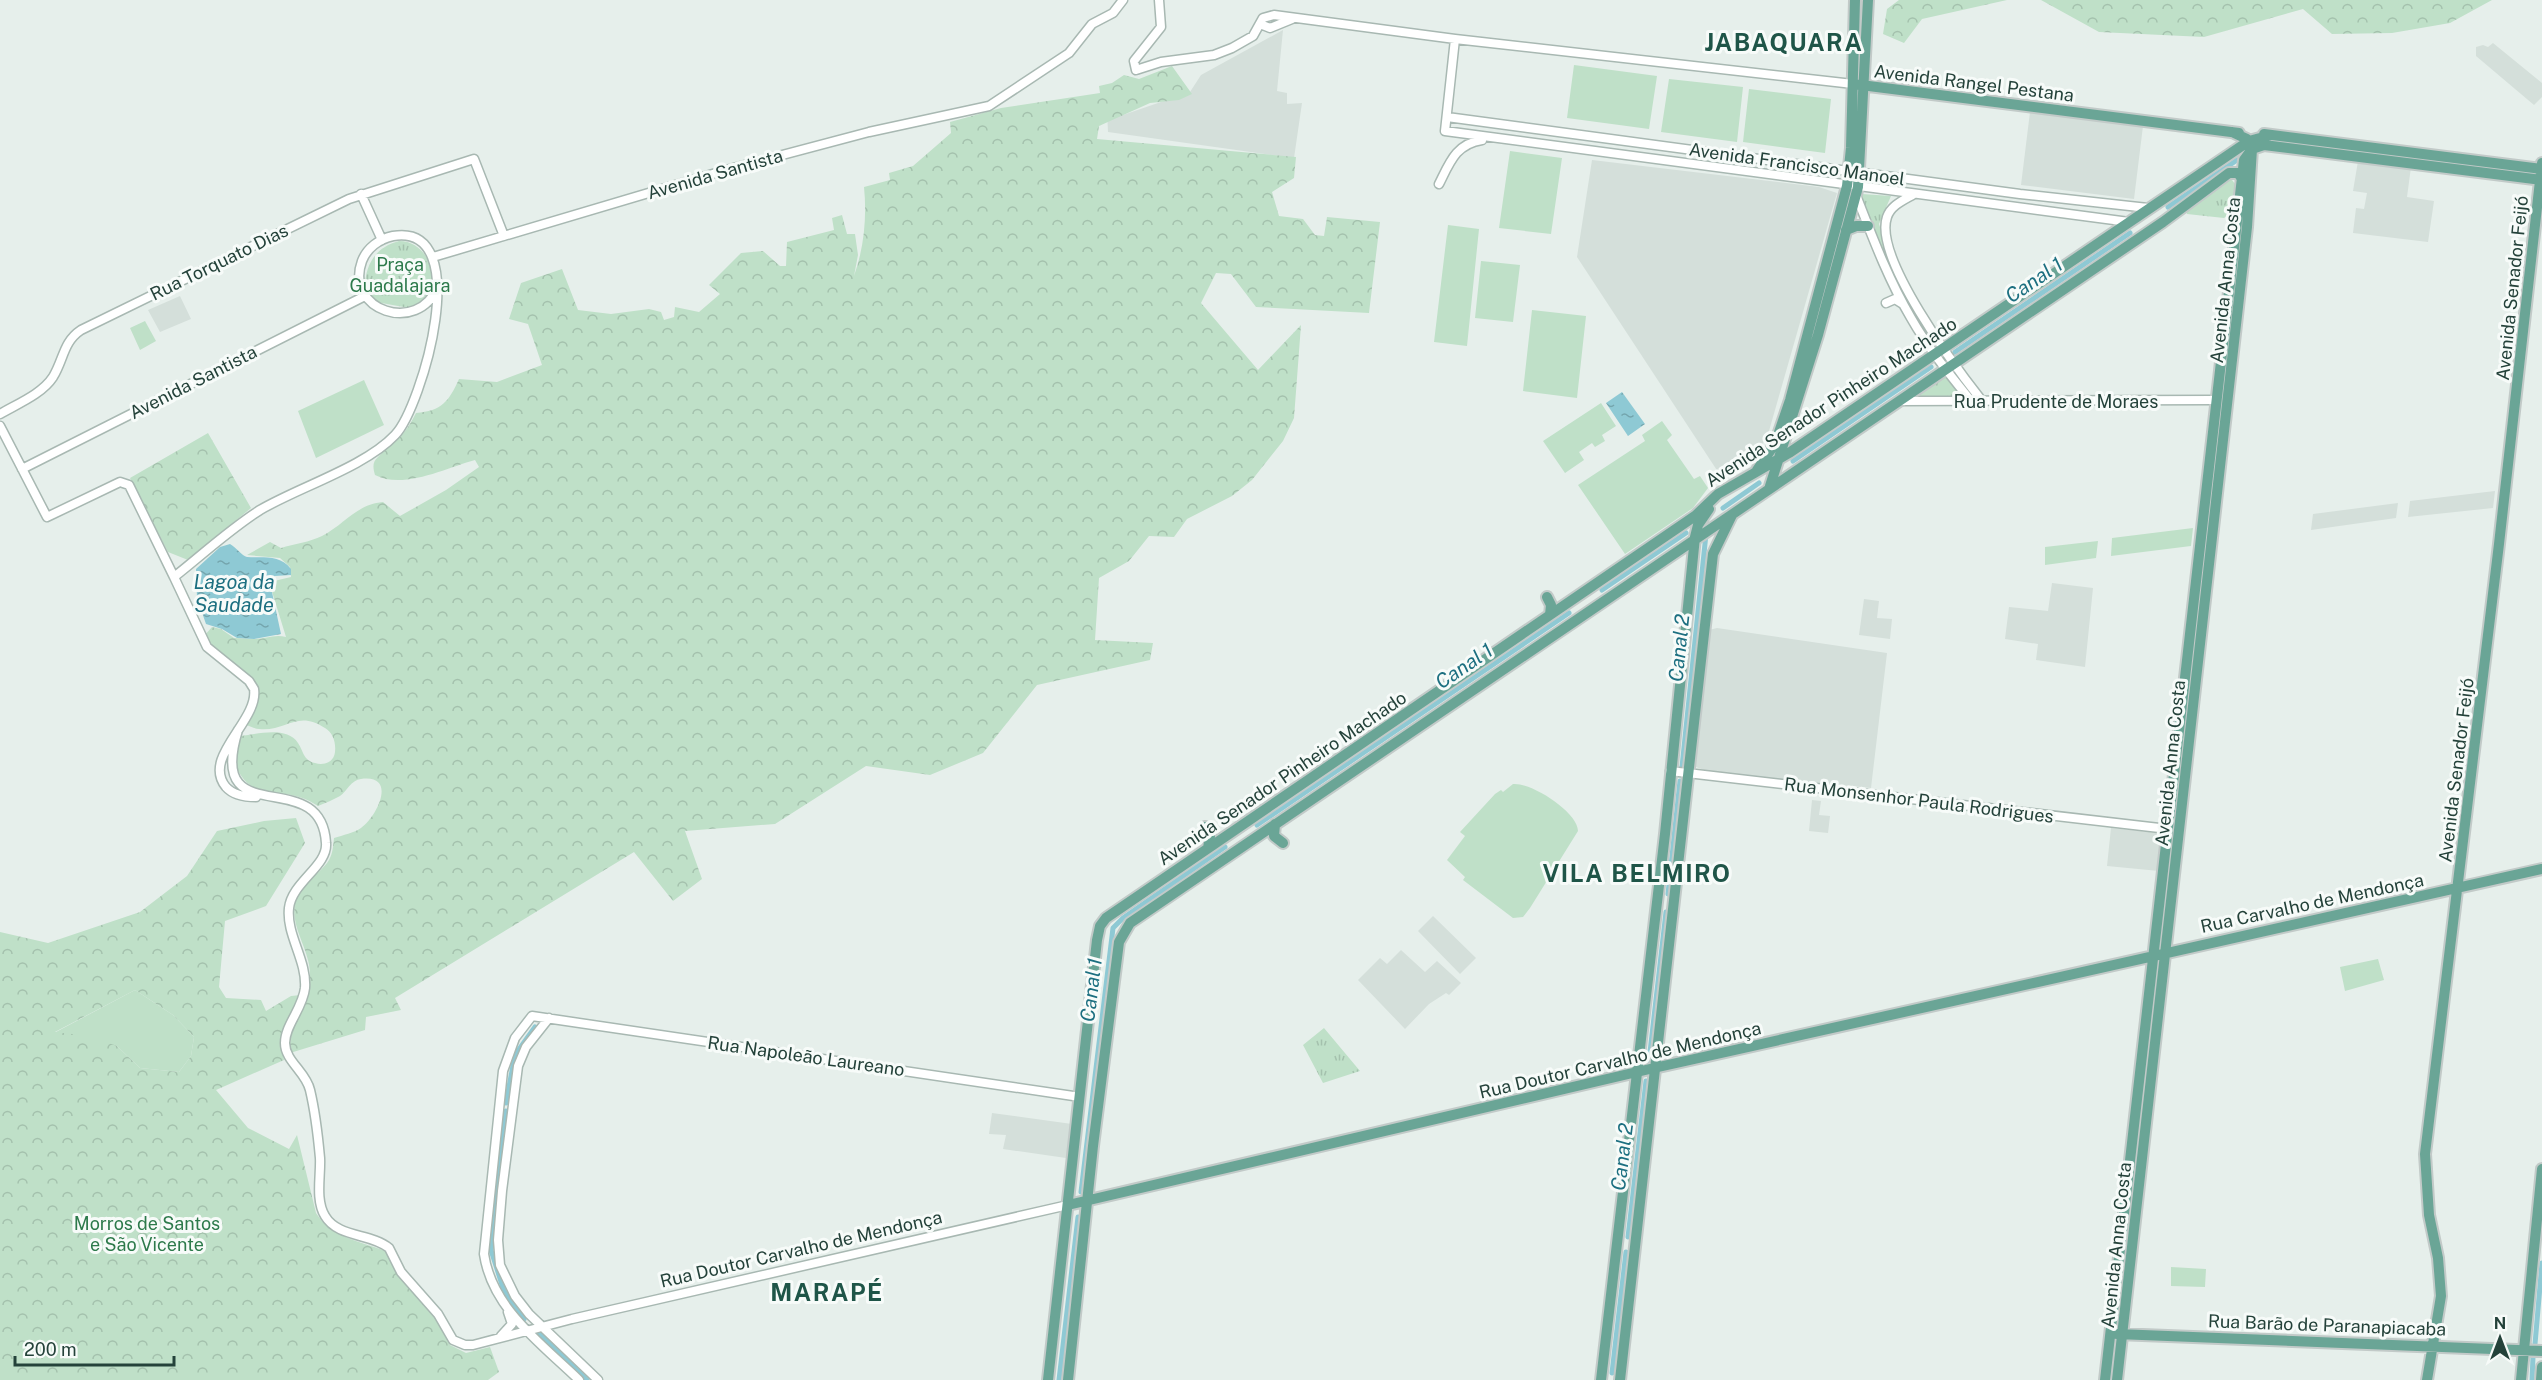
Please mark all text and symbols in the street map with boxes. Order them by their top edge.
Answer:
district label: JABAQUARA [1705,28,1863,56]
street label: Avenida Rangel Pestana [1873,60,2075,106]
street label: Avenida Francisco Manoel [1688,138,1906,190]
street label: Avenida Santista [645,145,785,203]
street label: Avenida Senador Feijó [2492,195,2532,381]
street label: Avenida Anna Costa [2206,196,2244,364]
street label: Rua Torquato Dias [146,219,292,305]
water label: Canal 1 [2001,252,2067,308]
park label: Praça Guadalajara [350,254,450,296]
street label: Avenida Senador Pinheiro Machado [1701,313,1961,491]
street label: Avenida Santista [126,341,260,423]
street label: Rua Prudente de Moraes [1954,391,2158,412]
water label: Lagoa da Saudade [193,570,275,617]
water label: Canal 2 [1664,612,1695,683]
water label: Canal 1 [1431,638,1497,694]
street label: Avenida Senador Feijó [2434,677,2478,863]
street label: Avenida Anna Costa [2151,679,2189,847]
street label: Avenida Senador Pinheiro Machado [1154,687,1410,869]
street label: Rua Monsenhor Paula Rodrigues [1783,773,2055,827]
district label: VILA BELMIRO [1542,859,1732,887]
street label: Rua Carvalho de Mendonça [2199,869,2425,937]
water label: Canal 1 [1075,957,1107,1023]
street label: Rua Doutor Carvalho de Mendonça [1477,1017,1763,1103]
street label: Rua Napoleão Laureano [706,1032,906,1080]
water label: Canal 2 [1606,1121,1638,1192]
street label: Avenida Anna Costa [2097,1161,2135,1329]
street label: Rua Doutor Carvalho de Mendonça [658,1206,944,1292]
park label: Morros de Santos e São Vicente [74,1213,220,1255]
district label: MARAPÉ [770,1278,884,1306]
north arrow [2470,1308,2530,1368]
street label: Rua Barão de Paranapiacaba [2207,1310,2447,1340]
text: N [2494,1314,2506,1333]
scale bar [15,1329,174,1367]
text: 200 m [24,1339,77,1360]

